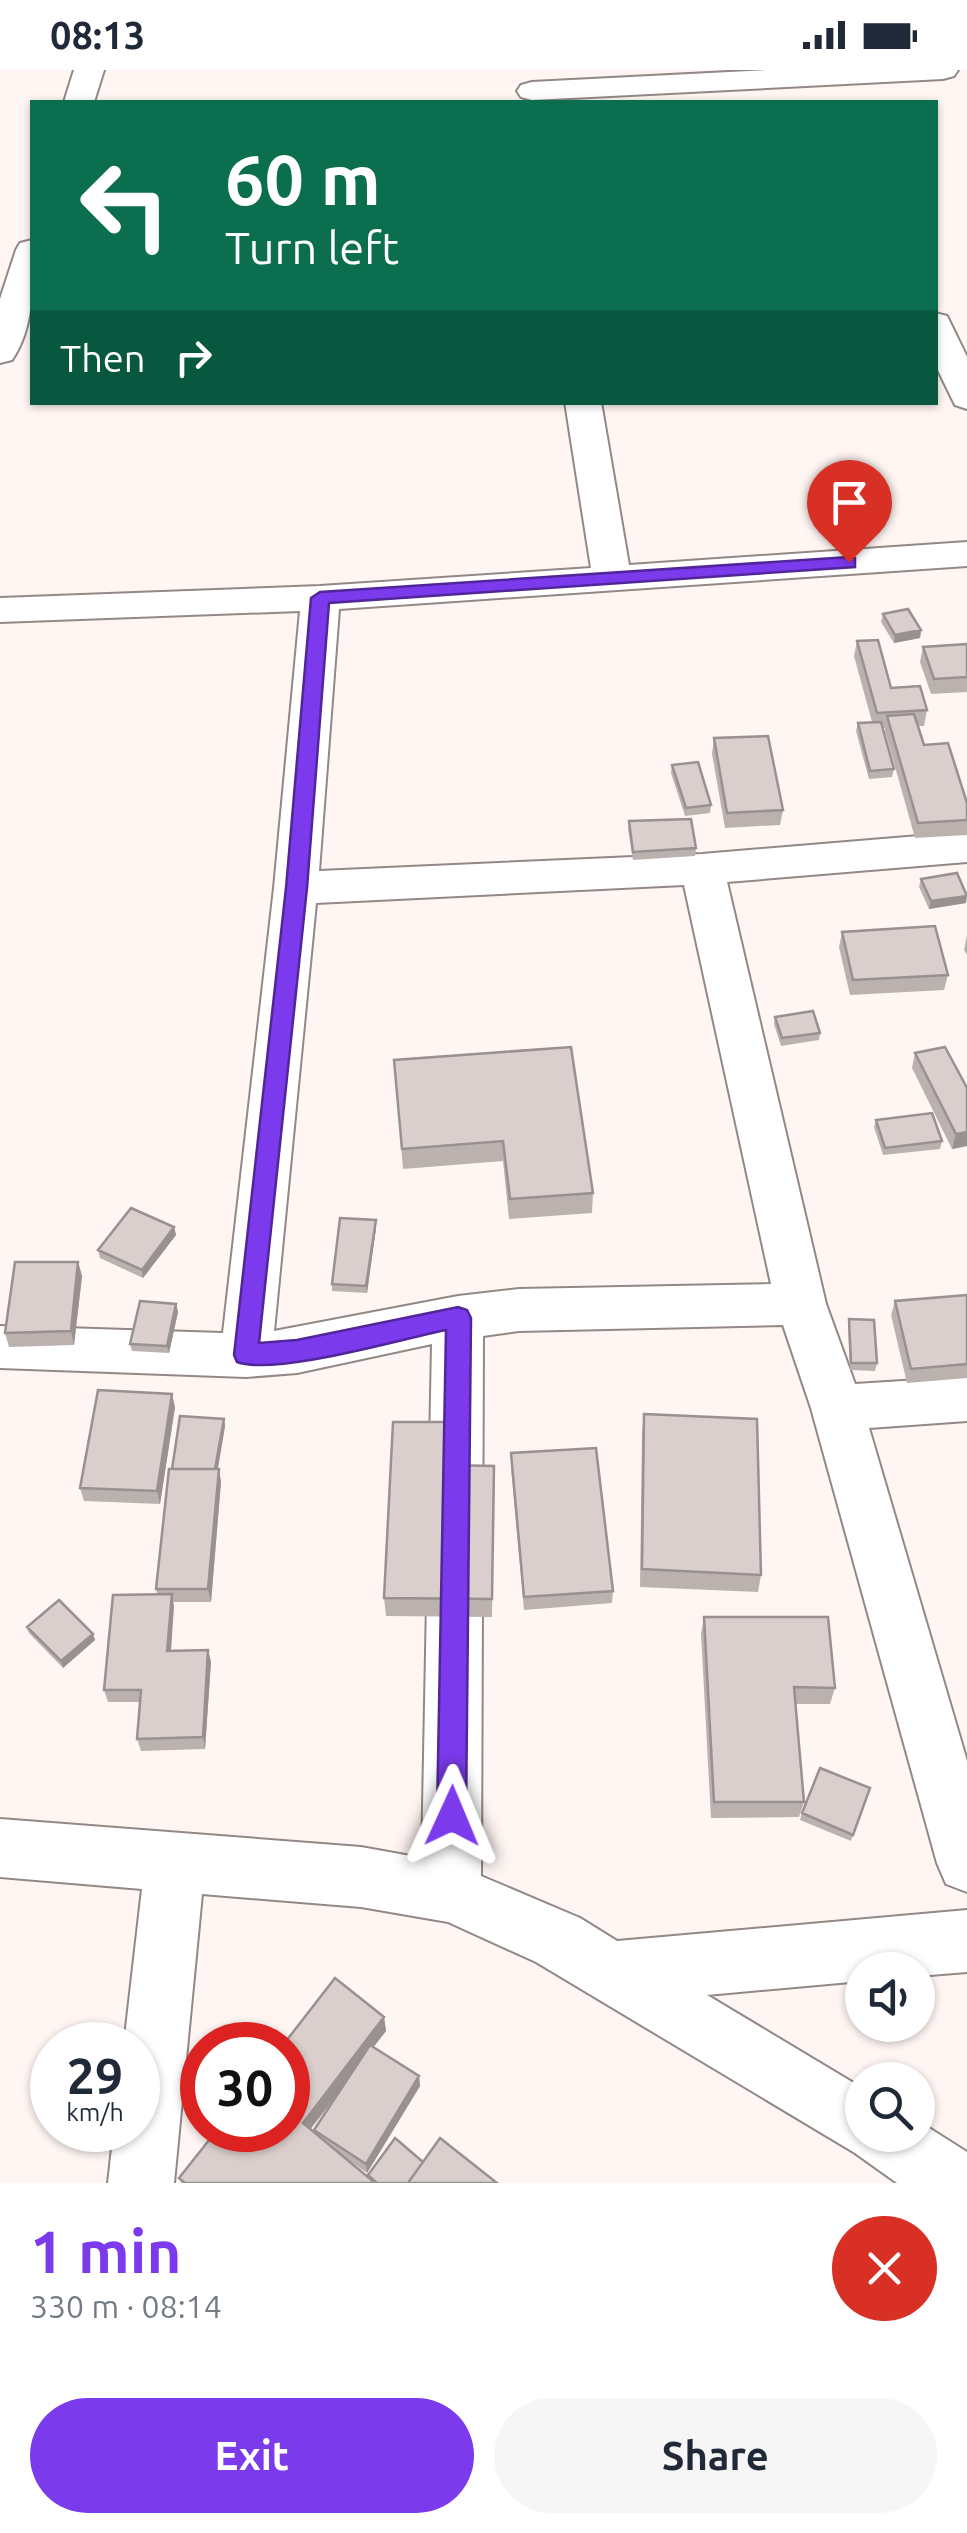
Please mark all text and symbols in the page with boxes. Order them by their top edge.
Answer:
text: 08:13 [50,14,145,56]
icon: left [60,140,190,270]
text: 60 m [225,140,381,218]
text: Turn left [225,222,399,273]
icon: right [166,330,221,385]
text: Then [60,337,146,379]
pin [807,460,892,563]
icon: arrive [822,475,877,530]
position arrow [400,1764,504,1868]
map controls [845,1952,935,2152]
button: sound [845,1952,935,2042]
speed limit sign: 30 [180,2022,310,2152]
text: 29 [67,2047,123,2103]
button: search [845,2062,935,2152]
text: km/h [66,2098,124,2126]
button: close [832,2216,937,2321]
text: 1 min [30,2217,182,2284]
text: 330 m · 08:14 [30,2288,222,2324]
button: Exit [30,2398,474,2513]
button: Share [494,2398,937,2513]

